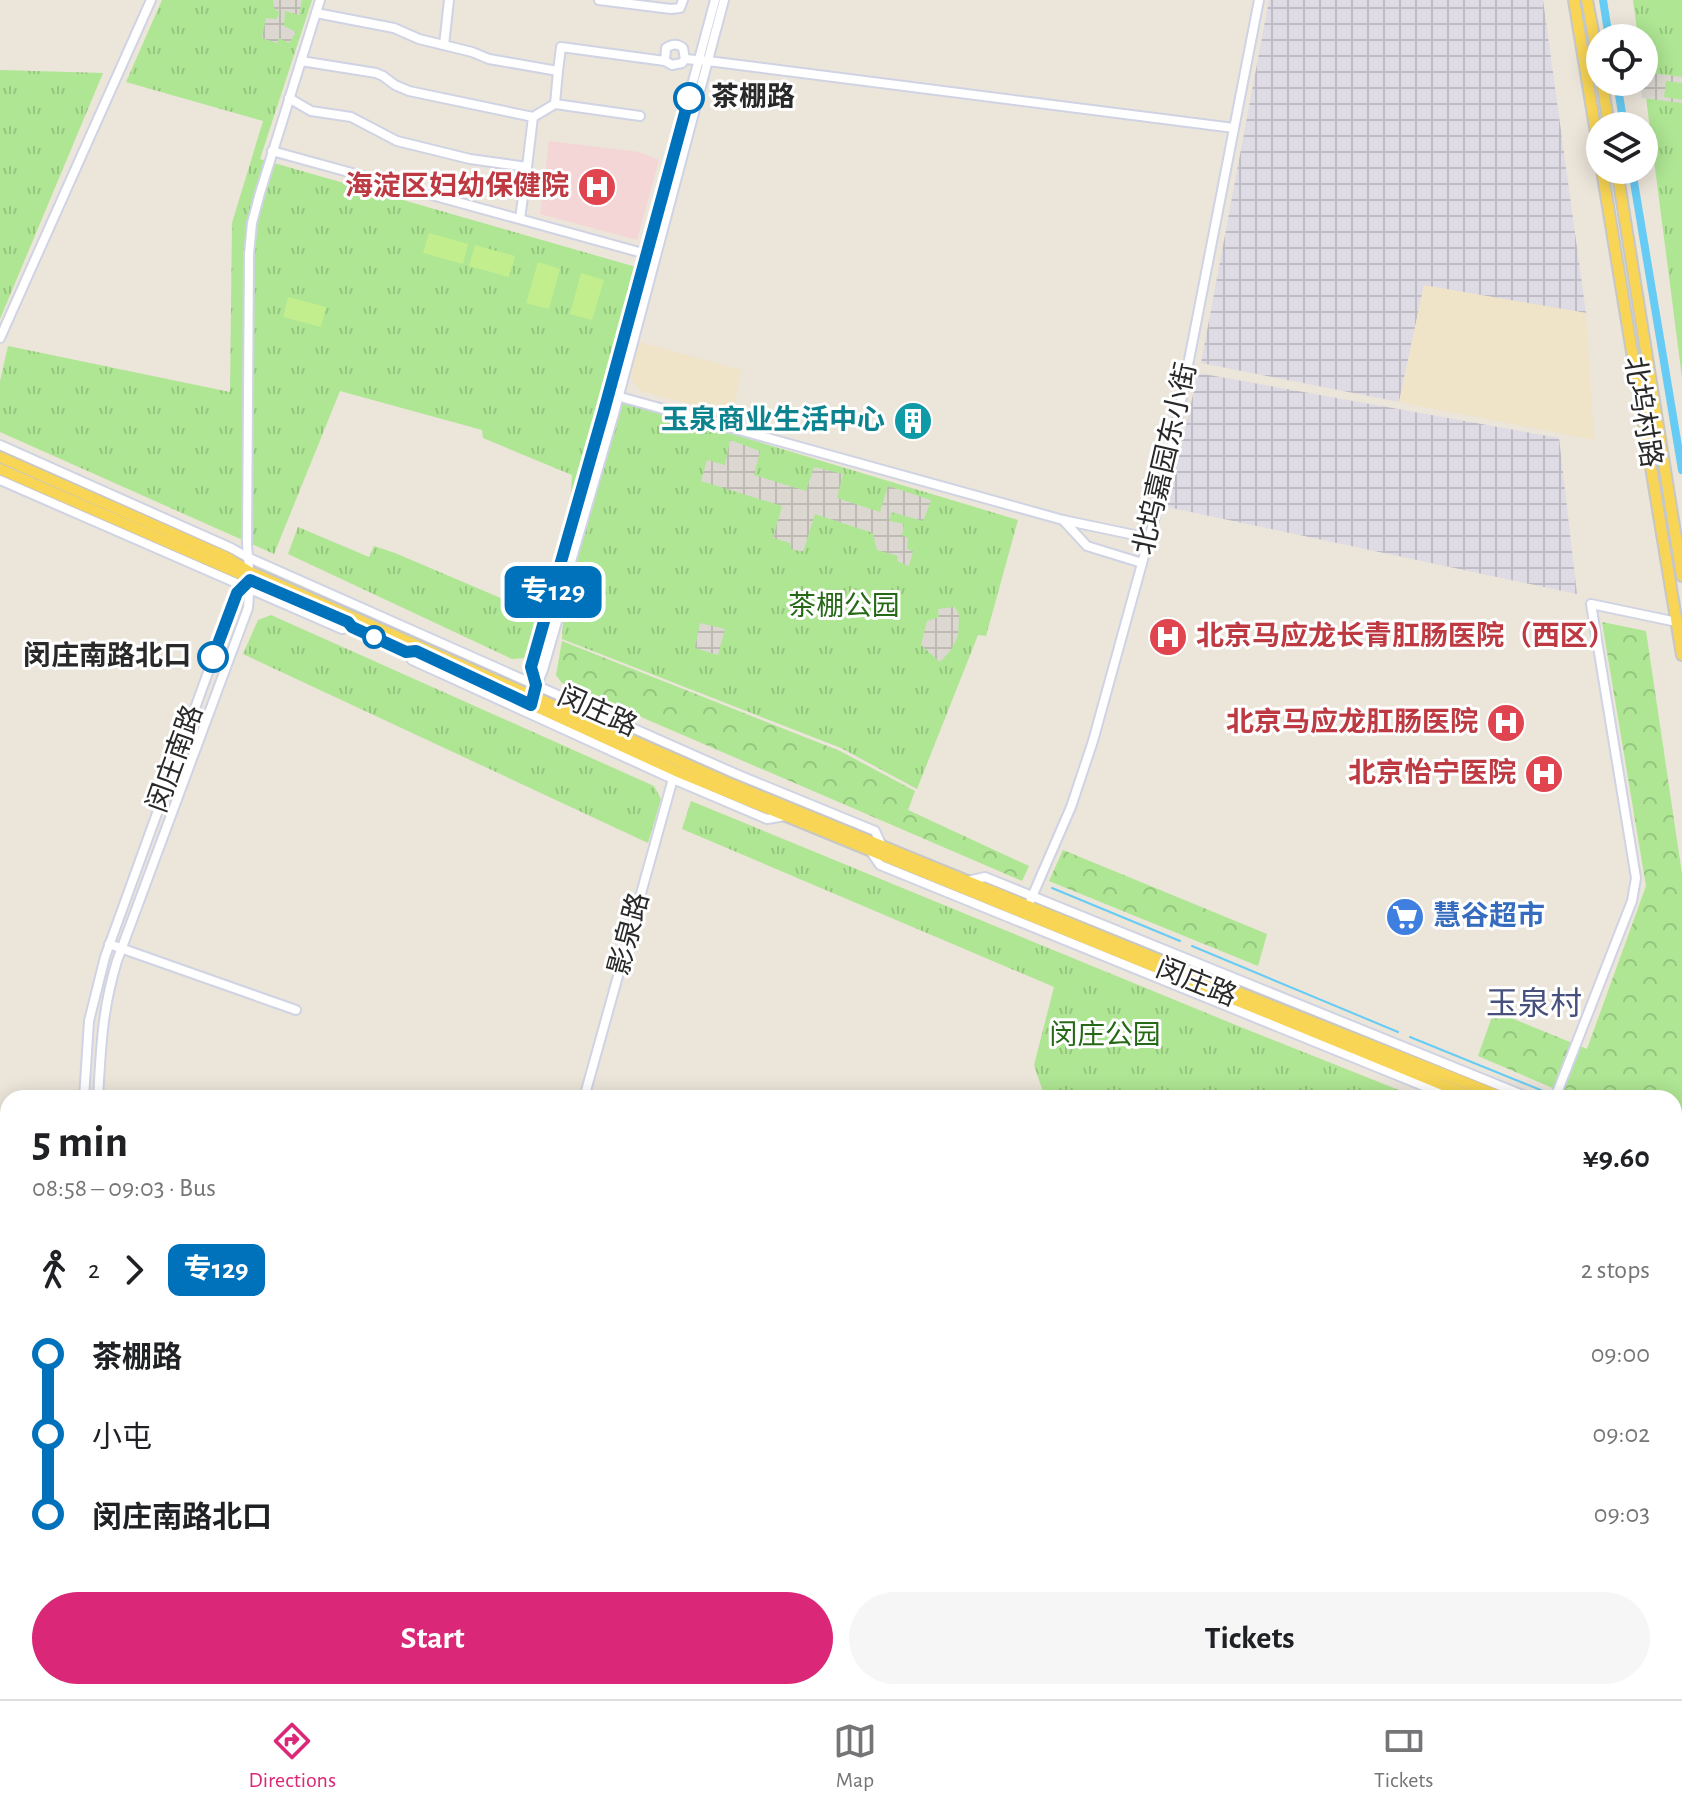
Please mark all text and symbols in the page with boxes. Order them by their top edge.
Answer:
map controls [1586,24,1658,184]
button: locate [1586,24,1658,96]
place label: 茶棚路 [711,82,795,112]
marker: 茶棚路 [674,83,704,113]
button: layers [1586,112,1658,184]
hospital icon: 海淀区妇幼保健院 [576,166,618,208]
place label: 海淀区妇幼保健院 [345,170,569,201]
street label: 北坞村路 [1619,354,1667,470]
street label: 北坞嘉园东小街 [1128,360,1202,558]
building icon: 玉泉商业生活中心 [892,400,934,442]
place label: 玉泉商业生活中心 [661,404,885,435]
line badge: 专129 [497,566,609,618]
text: 专129 [521,578,585,606]
park label: 茶棚公园 [788,591,900,621]
hospital icon: 北京马应龙长青肛肠医院（西区） [1147,616,1189,658]
place label: 北京马应龙长青肛肠医院（西区） [1196,620,1616,651]
unlabelled marker [363,626,385,648]
place label: 闵庄南路北口 [23,640,191,671]
marker: 闵庄南路北口 [198,642,228,672]
street label: 闵庄路 [553,680,642,742]
street label: 闵庄南路 [142,701,208,816]
hospital icon: 北京马应龙肛肠医院 [1485,702,1527,744]
place label: 北京马应龙肛肠医院 [1226,706,1478,737]
hospital icon: 北京怡宁医院 [1523,753,1565,795]
place label: 北京怡宁医院 [1348,757,1516,788]
street label: 影泉路 [604,889,654,978]
supermarket icon: 慧谷超市 [1384,896,1426,938]
place label: 慧谷超市 [1433,900,1545,931]
street label: 闵庄路 [1152,952,1241,1012]
district label: 玉泉村 [1486,986,1582,1020]
park label: 闵庄公园 [1049,1020,1161,1050]
text: 5 min [32,1121,128,1165]
text: ¥9.60 [1583,1143,1650,1173]
text: 08:58 – 09:03 · Bus [32,1175,216,1201]
icon: walk [32,1248,76,1292]
icon: forward [112,1248,156,1292]
text: 专129 [184,1256,249,1284]
text: 2 [88,1257,100,1283]
text: 2 stops [1581,1257,1650,1283]
text: 09:00 [1591,1341,1650,1367]
text: 茶棚路 [92,1343,182,1373]
text: 09:02 [1593,1421,1650,1447]
text: 小屯 [92,1423,152,1453]
text: 09:03 [1594,1501,1650,1527]
text: 闵庄南路北口 [92,1503,272,1533]
button: Start [32,1592,833,1684]
button: Tickets [849,1592,1650,1684]
tab: Directions [248,1719,336,1793]
tab: Map [833,1719,877,1793]
tab: Tickets [1374,1719,1434,1793]

